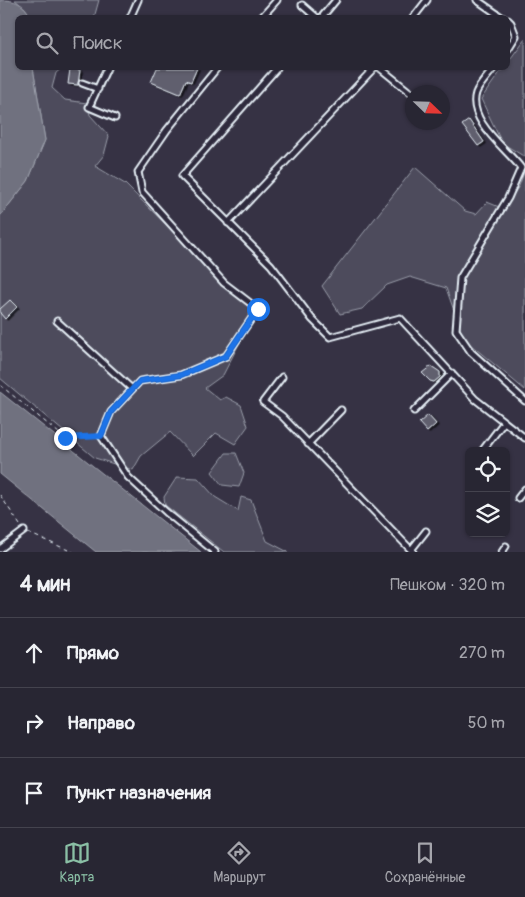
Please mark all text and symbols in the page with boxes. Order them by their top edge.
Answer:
search box [15,15,510,70]
icon: search [33,29,61,57]
text: Поиск [73,31,123,55]
north arrow [405,85,450,130]
route start [247,298,270,321]
route end [54,427,77,450]
map controls [465,447,510,537]
button: locate [465,447,510,492]
button: layers [465,492,510,537]
text: 4 мин [20,571,70,598]
text: Пешком · 320 m [390,575,505,595]
icon: ahead [20,639,48,667]
text: Прямо [67,641,119,665]
text: 270 m [459,643,505,663]
icon: right [20,709,48,737]
text: Направо [67,711,135,735]
text: 50 m [468,713,505,733]
icon: arrive [20,779,48,807]
text: Пункт назначения [67,781,211,805]
tab: Карта [59,839,94,886]
tab: Маршрут [213,839,266,886]
tab: Сохранённые [385,839,466,886]

